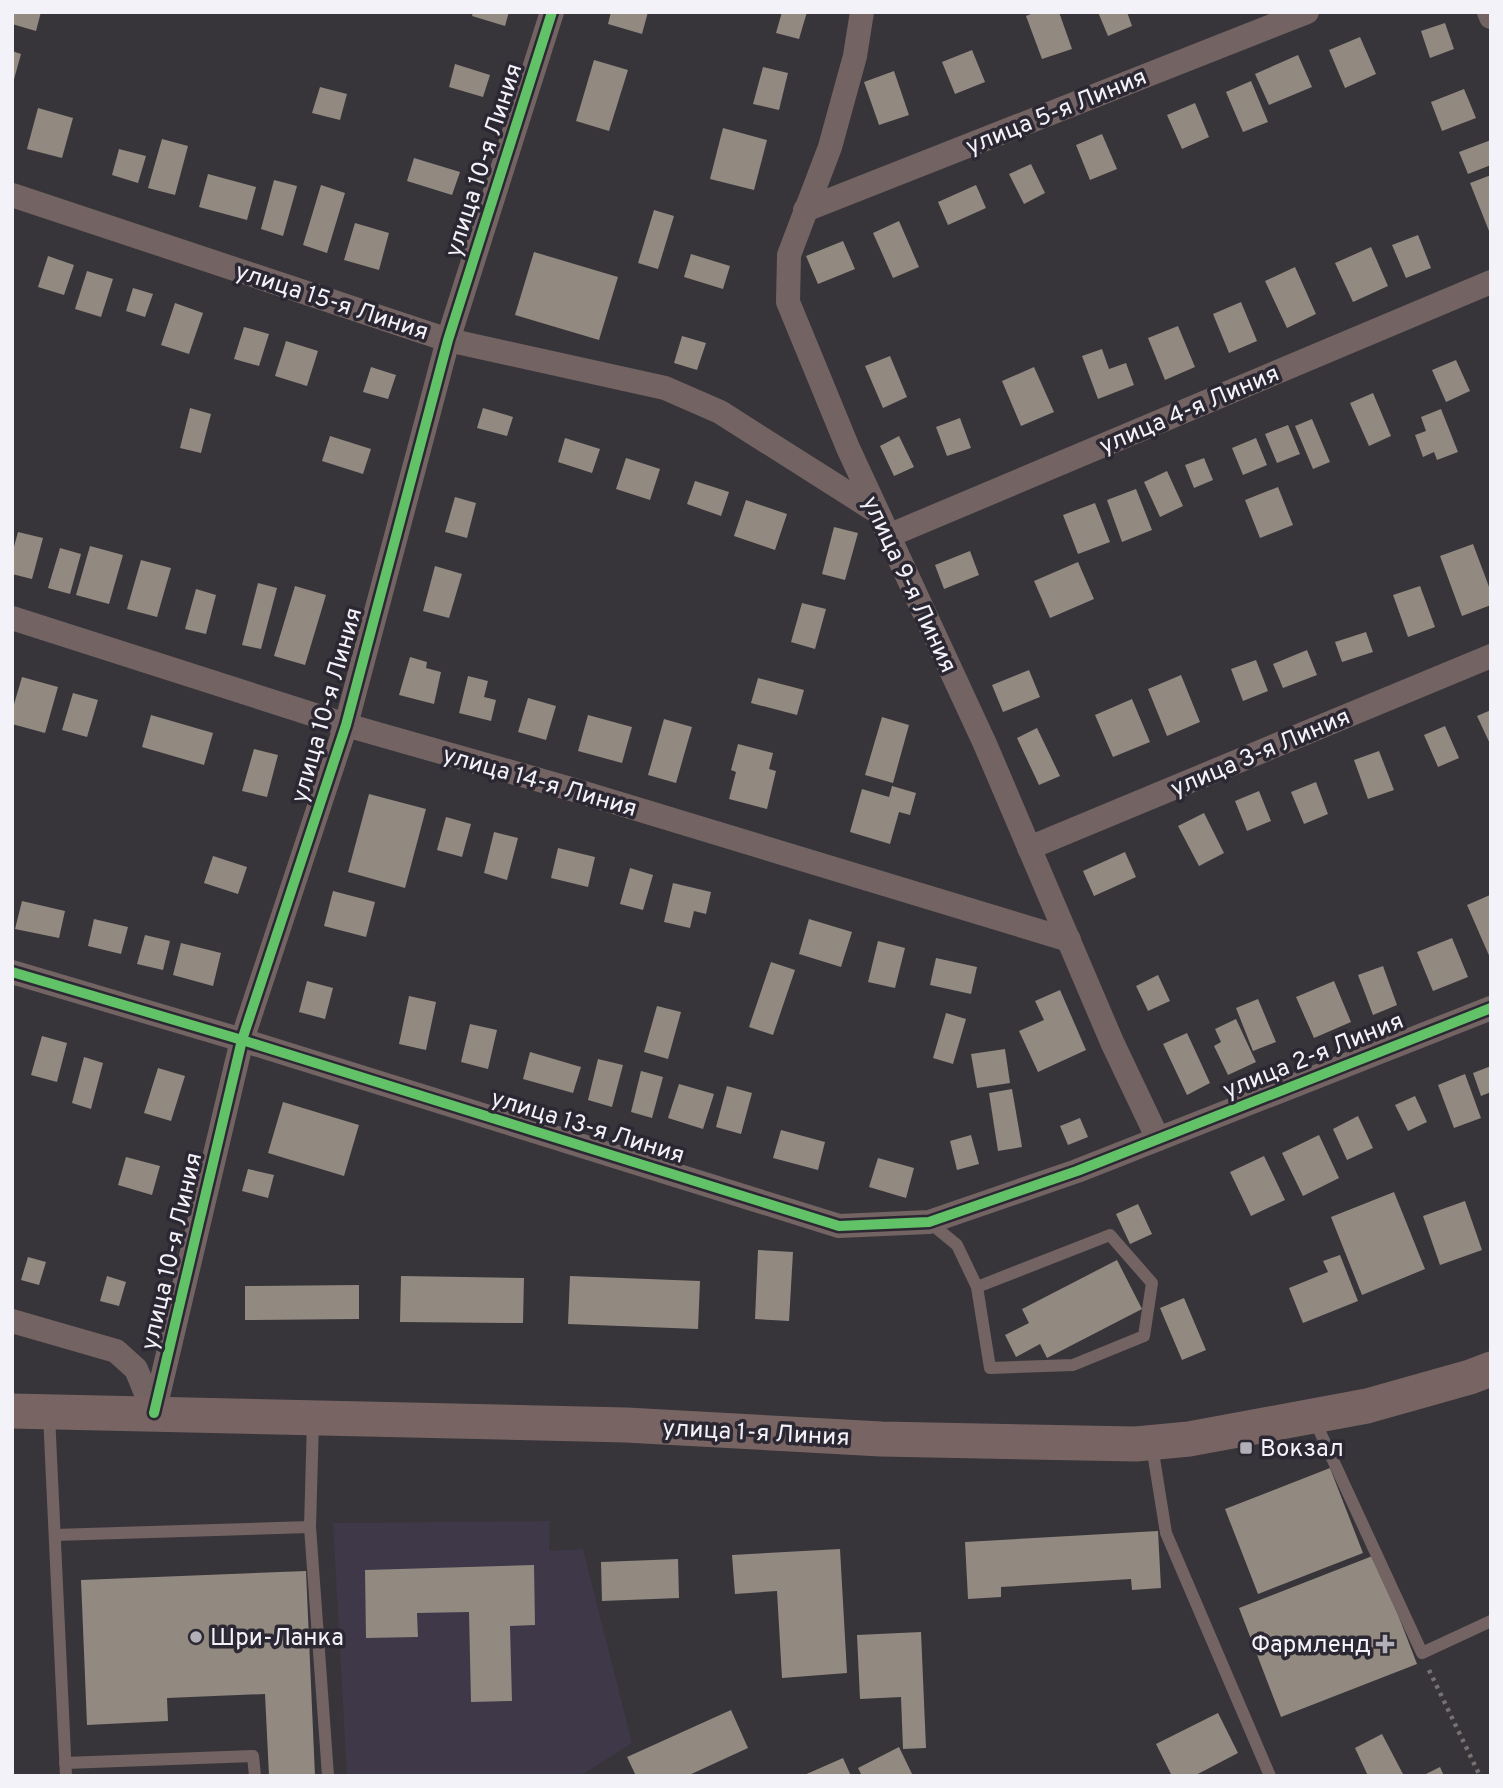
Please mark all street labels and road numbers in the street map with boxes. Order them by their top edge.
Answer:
street label: улица 10-я Линия [439,60,530,261]
street label: улица 5-я Линия [962,63,1152,163]
street label: улица 15-я Линия [231,258,432,348]
street label: улица 4-я Линия [1095,359,1284,462]
street label: улица 9-я Линия [854,492,962,678]
street label: улица 10-я Линия [286,604,370,807]
street label: улица 3-я Линия [1167,703,1355,805]
street label: улица 14-я Линия [439,741,640,825]
street label: улица 2-я Линия [1219,1007,1409,1107]
street label: улица 13-я Линия [487,1084,688,1172]
street label: улица 10-я Линия [136,1150,210,1353]
street label: улица 1-я Линия [661,1414,850,1454]

